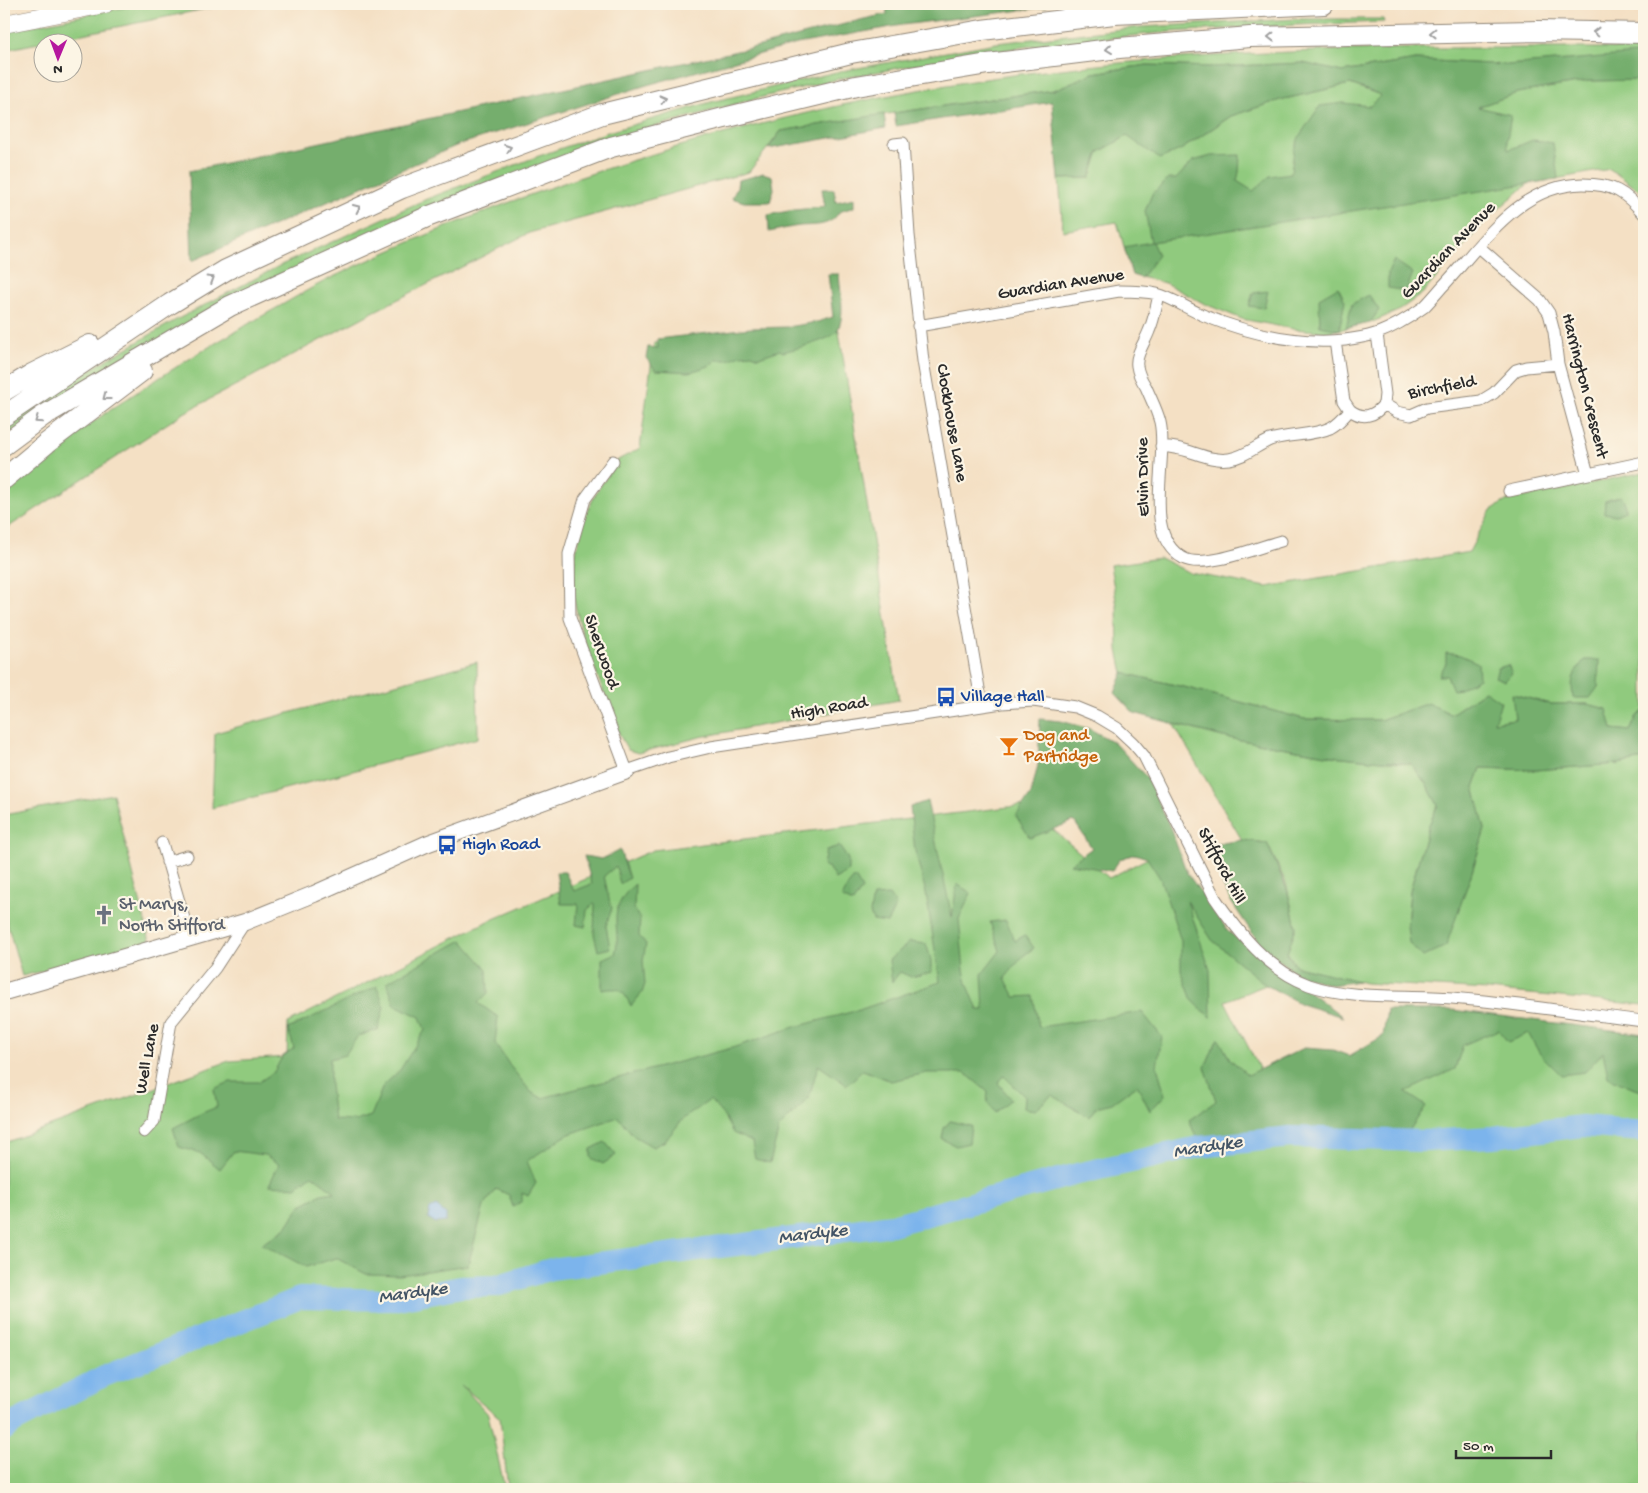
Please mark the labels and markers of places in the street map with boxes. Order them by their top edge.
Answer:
bus stop icon: Village Hall [935,686,957,708]
place label: Village Hall [960,687,1045,708]
place label: Dog and Partridge [1023,726,1099,768]
bar icon: Dog and Partridge [998,735,1020,757]
bus stop icon: High Road [436,834,458,856]
place label: High Road [462,835,541,856]
place label: St Marys, North Stifford [119,895,226,937]
church icon: St Marys, North Stifford [93,904,115,926]

